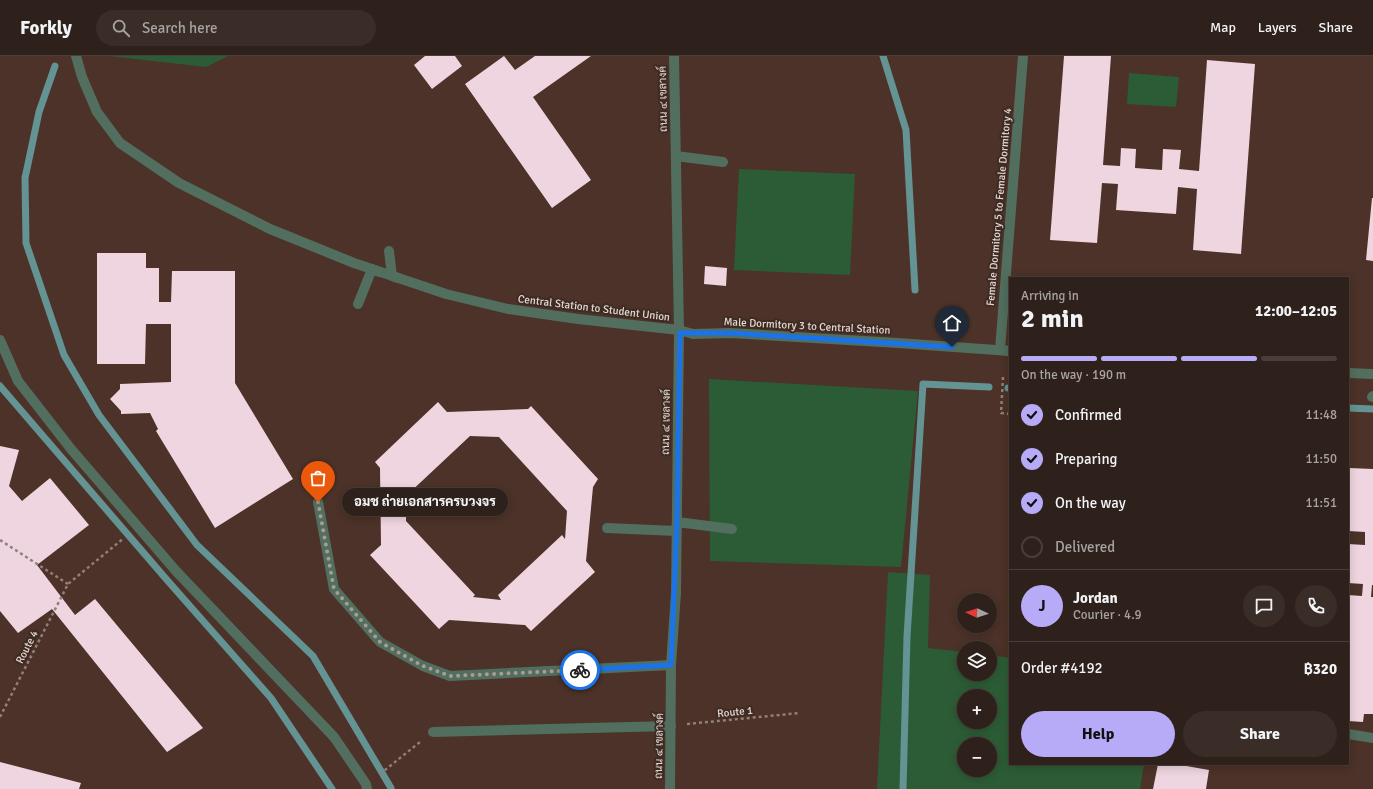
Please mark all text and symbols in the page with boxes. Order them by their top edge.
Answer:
search box [96,10,376,46]
text: Forkly [20,16,72,40]
icon: search [110,17,132,39]
text: Search here [142,19,218,37]
text: Map [1210,19,1236,36]
text: Layers [1258,19,1297,36]
text: Share [1319,19,1353,36]
street label: ถนน ๔ เขลางค์ [654,66,670,132]
street label: Female Dormitory 5 to Female Dormitory 4 [984,107,1014,307]
text: Arriving in [1021,288,1079,304]
street label: Central Station to Student Union [517,292,671,324]
text: 12:00–12:05 [1255,302,1337,320]
text: 2 min [1021,303,1084,335]
pin [935,306,969,347]
icon: home [941,312,963,334]
street label: Male Dormitory 3 to Central Station [723,315,891,337]
text: On the way · 190 m [1021,367,1126,383]
street label: ถนน ๔ เขลางค์ [657,389,673,455]
icon: check [1021,404,1043,426]
text: Confirmed [1055,406,1122,424]
text: 11:48 [1305,407,1337,423]
icon: check [1021,448,1043,470]
text: Preparing [1055,450,1118,468]
text: 11:50 [1305,451,1337,467]
pin [301,461,335,502]
icon: bag [307,467,329,489]
callout: อมช ถ่ายเอกสารครบวงจร [342,488,508,516]
icon: check [1021,492,1043,514]
text: อมช ถ่ายเอกสารครบวงจร [354,494,496,510]
text: On the way [1055,494,1126,512]
text: 11:51 [1305,495,1337,511]
text: Delivered [1055,538,1115,556]
button: chat [1243,585,1285,627]
button: phone [1295,585,1337,627]
text: Jordan [1073,589,1118,607]
north arrow [957,593,997,633]
map controls [957,593,997,777]
text: J [1038,597,1046,615]
text: Courier · 4.9 [1073,607,1142,623]
street label: Route 4 [13,628,41,666]
button: layers [957,641,997,681]
courier [560,650,600,690]
icon: bike [569,659,591,681]
text: Order #4192 [1021,659,1103,677]
text: ฿320 [1304,660,1337,678]
button: + [957,689,997,729]
street label: Route 1 [717,704,754,720]
button: Help [1021,711,1175,757]
button: Share [1183,711,1337,757]
street label: ถนน ๔ เขลางค์ [650,713,666,779]
button: − [957,737,997,777]

